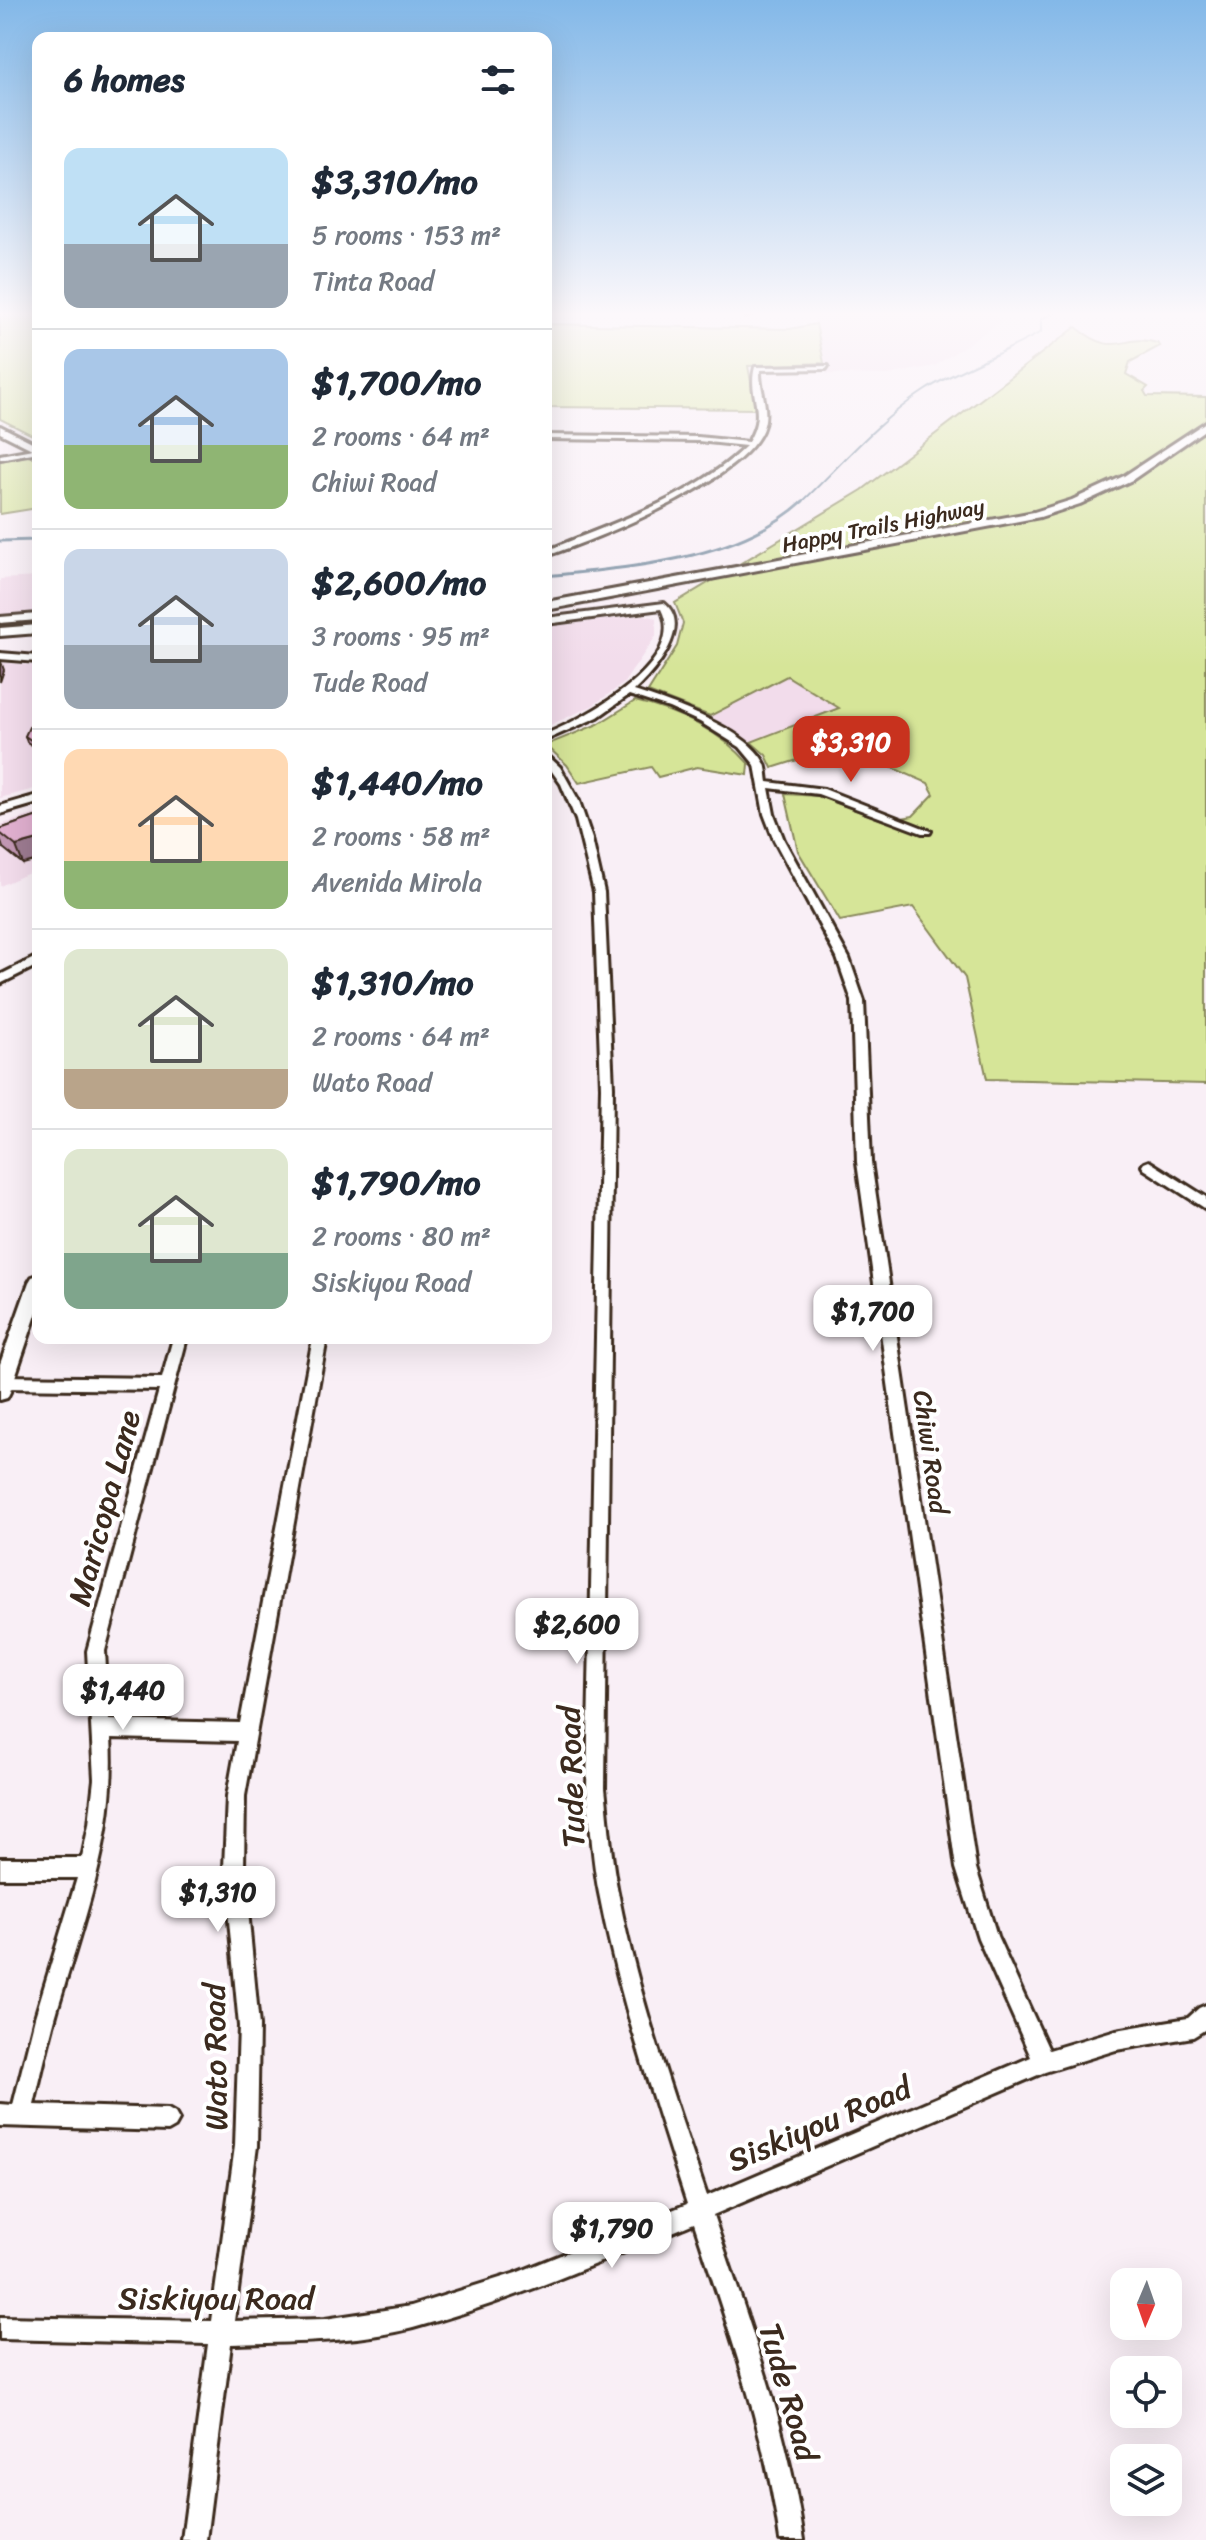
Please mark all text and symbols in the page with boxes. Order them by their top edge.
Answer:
text: 6 homes [64,50,185,110]
icon: filters [476,58,520,102]
text: $3,310/mo [312,152,478,212]
icon: home [128,180,224,276]
text: 5 rooms · 153 m² [312,212,501,258]
text: Tinta Road [312,258,434,304]
text: $1,700/mo [312,353,481,413]
icon: home [128,381,224,477]
text: 2 rooms · 64 m² [312,413,490,459]
text: Chiwi Road [312,459,436,505]
street label: Happy Trails Highway [778,487,988,564]
text: $2,600/mo [312,553,486,613]
icon: home [128,581,224,677]
text: 3 rooms · 95 m² [312,613,490,659]
text: Tude Road [312,659,427,705]
pin: $3,310 [786,716,916,784]
text: $3,310 [811,719,891,765]
text: $1,440/mo [312,753,483,813]
icon: home [128,781,224,877]
text: 2 rooms · 58 m² [312,813,490,859]
text: Avenida Mirola [312,859,482,905]
text: $1,310/mo [312,953,474,1013]
icon: home [128,981,224,1077]
text: 2 rooms · 64 m² [312,1013,490,1059]
text: Wato Road [312,1059,432,1105]
text: $1,790/mo [312,1153,481,1213]
icon: home [128,1181,224,1277]
text: 2 rooms · 80 m² [312,1213,491,1259]
text: Siskiyou Road [312,1259,471,1305]
pin: $1,700 [808,1285,938,1353]
text: $1,700 [831,1288,915,1334]
street label: Chiwi Road [900,1387,963,1519]
street label: Maricopa Lane [51,1404,158,1612]
pin: $2,600 [512,1598,642,1666]
text: $2,600 [533,1601,621,1647]
pin: $1,440 [58,1664,188,1732]
text: $1,440 [81,1667,165,1713]
street label: Tude Road [540,1703,602,1849]
pin: $1,310 [153,1866,283,1934]
text: $1,310 [179,1869,257,1915]
street label: Wato Road [186,1981,245,2131]
street label: Siskiyou Road [718,2059,922,2189]
pin: $1,790 [547,2202,677,2270]
text: $1,790 [571,2205,653,2251]
north arrow [1110,2268,1182,2340]
map controls [1110,2268,1182,2516]
street label: Siskiyou Road [118,2270,316,2327]
street label: Tude Road [742,2316,836,2470]
button: locate [1110,2356,1182,2428]
button: layers [1110,2444,1182,2516]

